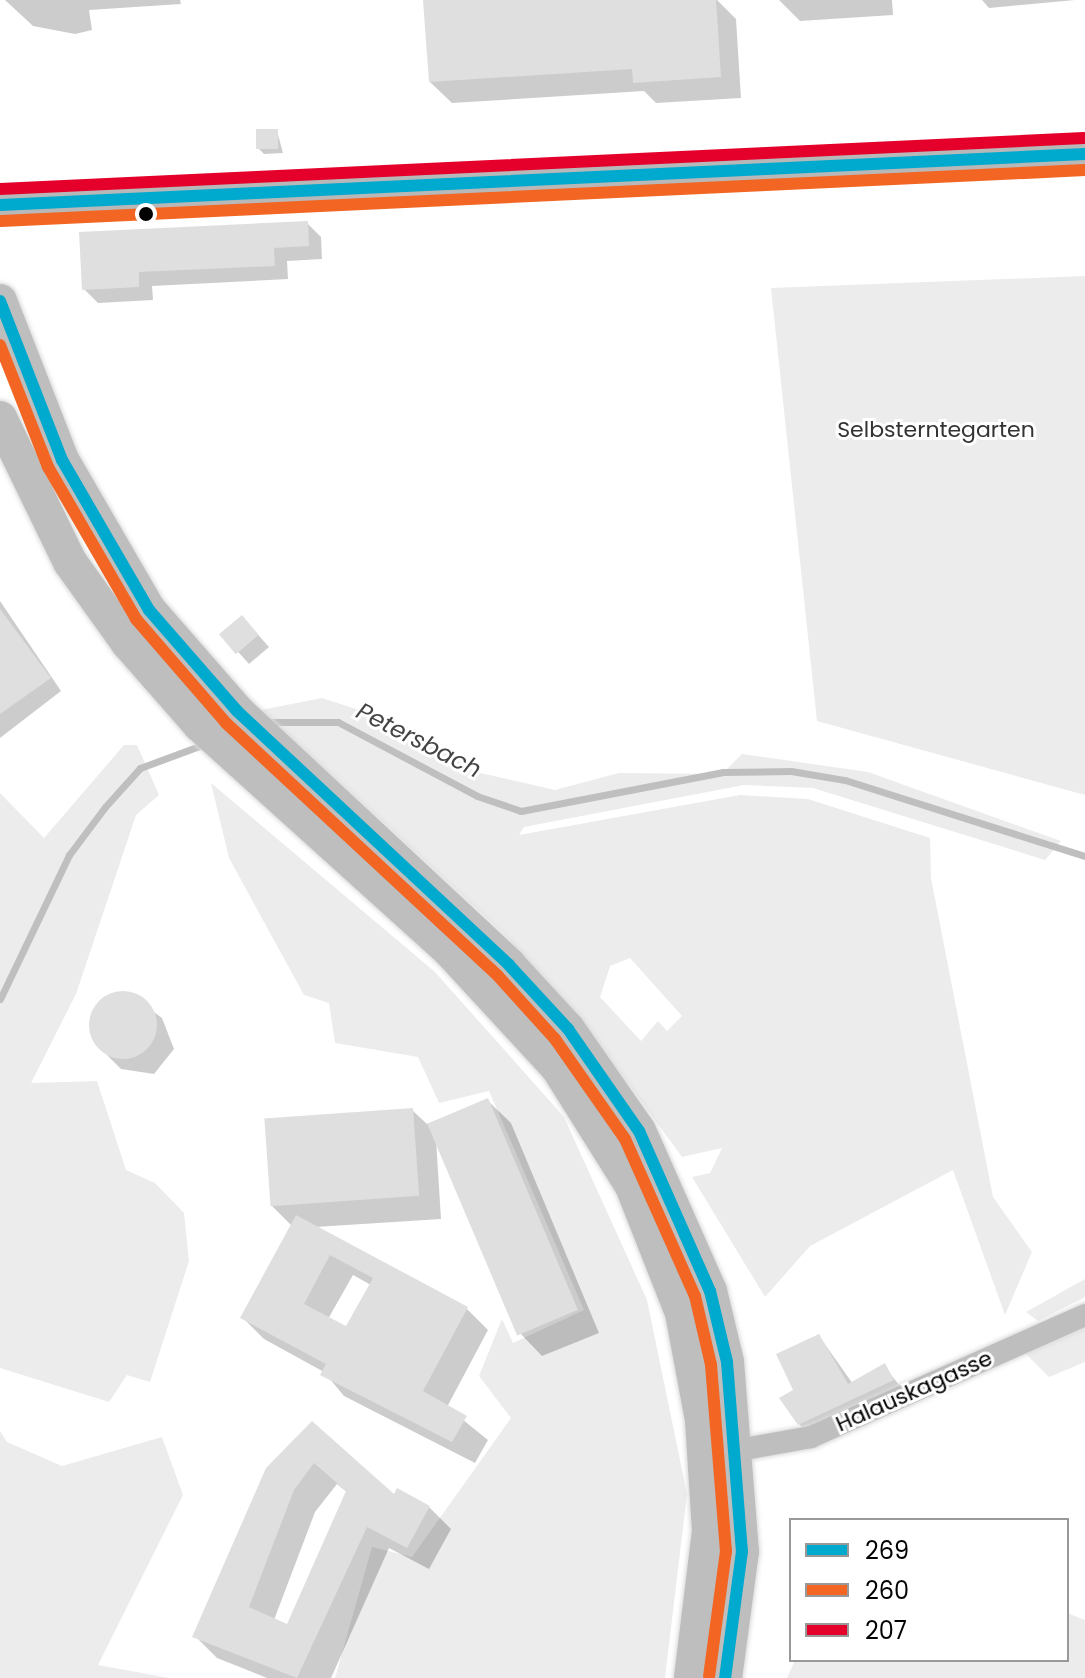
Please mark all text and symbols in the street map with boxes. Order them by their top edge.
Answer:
unlabelled marker [138,206,154,222]
park label: Selbsterntegarten [837,417,1035,443]
water label: Petersbach [352,696,486,784]
street label: Halauskagasse [832,1345,996,1437]
legend [789,1518,1069,1662]
text: 269 [865,1534,909,1567]
text: 260 [865,1574,909,1607]
text: 207 [865,1614,907,1647]

